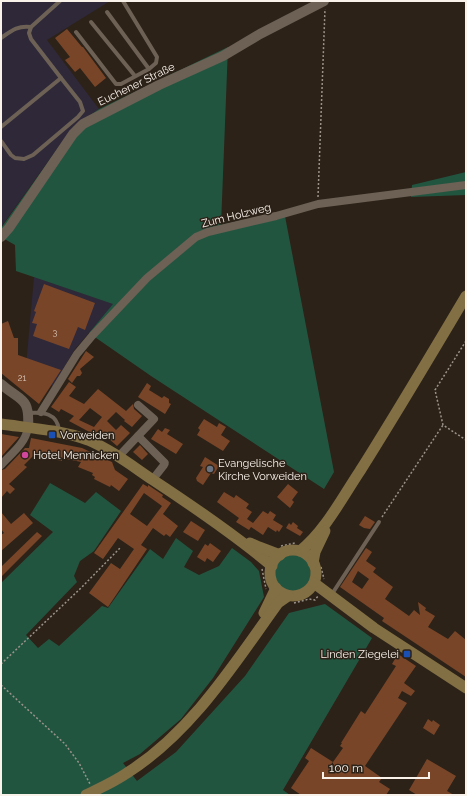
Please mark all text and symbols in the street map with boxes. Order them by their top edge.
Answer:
street label: Euchener Straße [96,60,177,109]
street label: Zum Holzweg [200,201,272,230]
house number: 3 [53,327,58,337]
house number: 21 [18,373,26,383]
place label: Vorweiden [60,429,114,442]
marker: Vorweiden [47,430,57,440]
place label: Hotel Mennicken [33,449,119,462]
marker: Hotel Mennicken [20,450,30,460]
place label: Evangelische Kirche Vorweiden [218,457,307,483]
marker: Evangelische Kirche Vorweiden [205,464,215,474]
place label: Linden Ziegelei [320,648,399,661]
marker: Linden Ziegelei [402,649,412,659]
scale bar [323,754,429,780]
text: 100 m [329,761,363,775]

